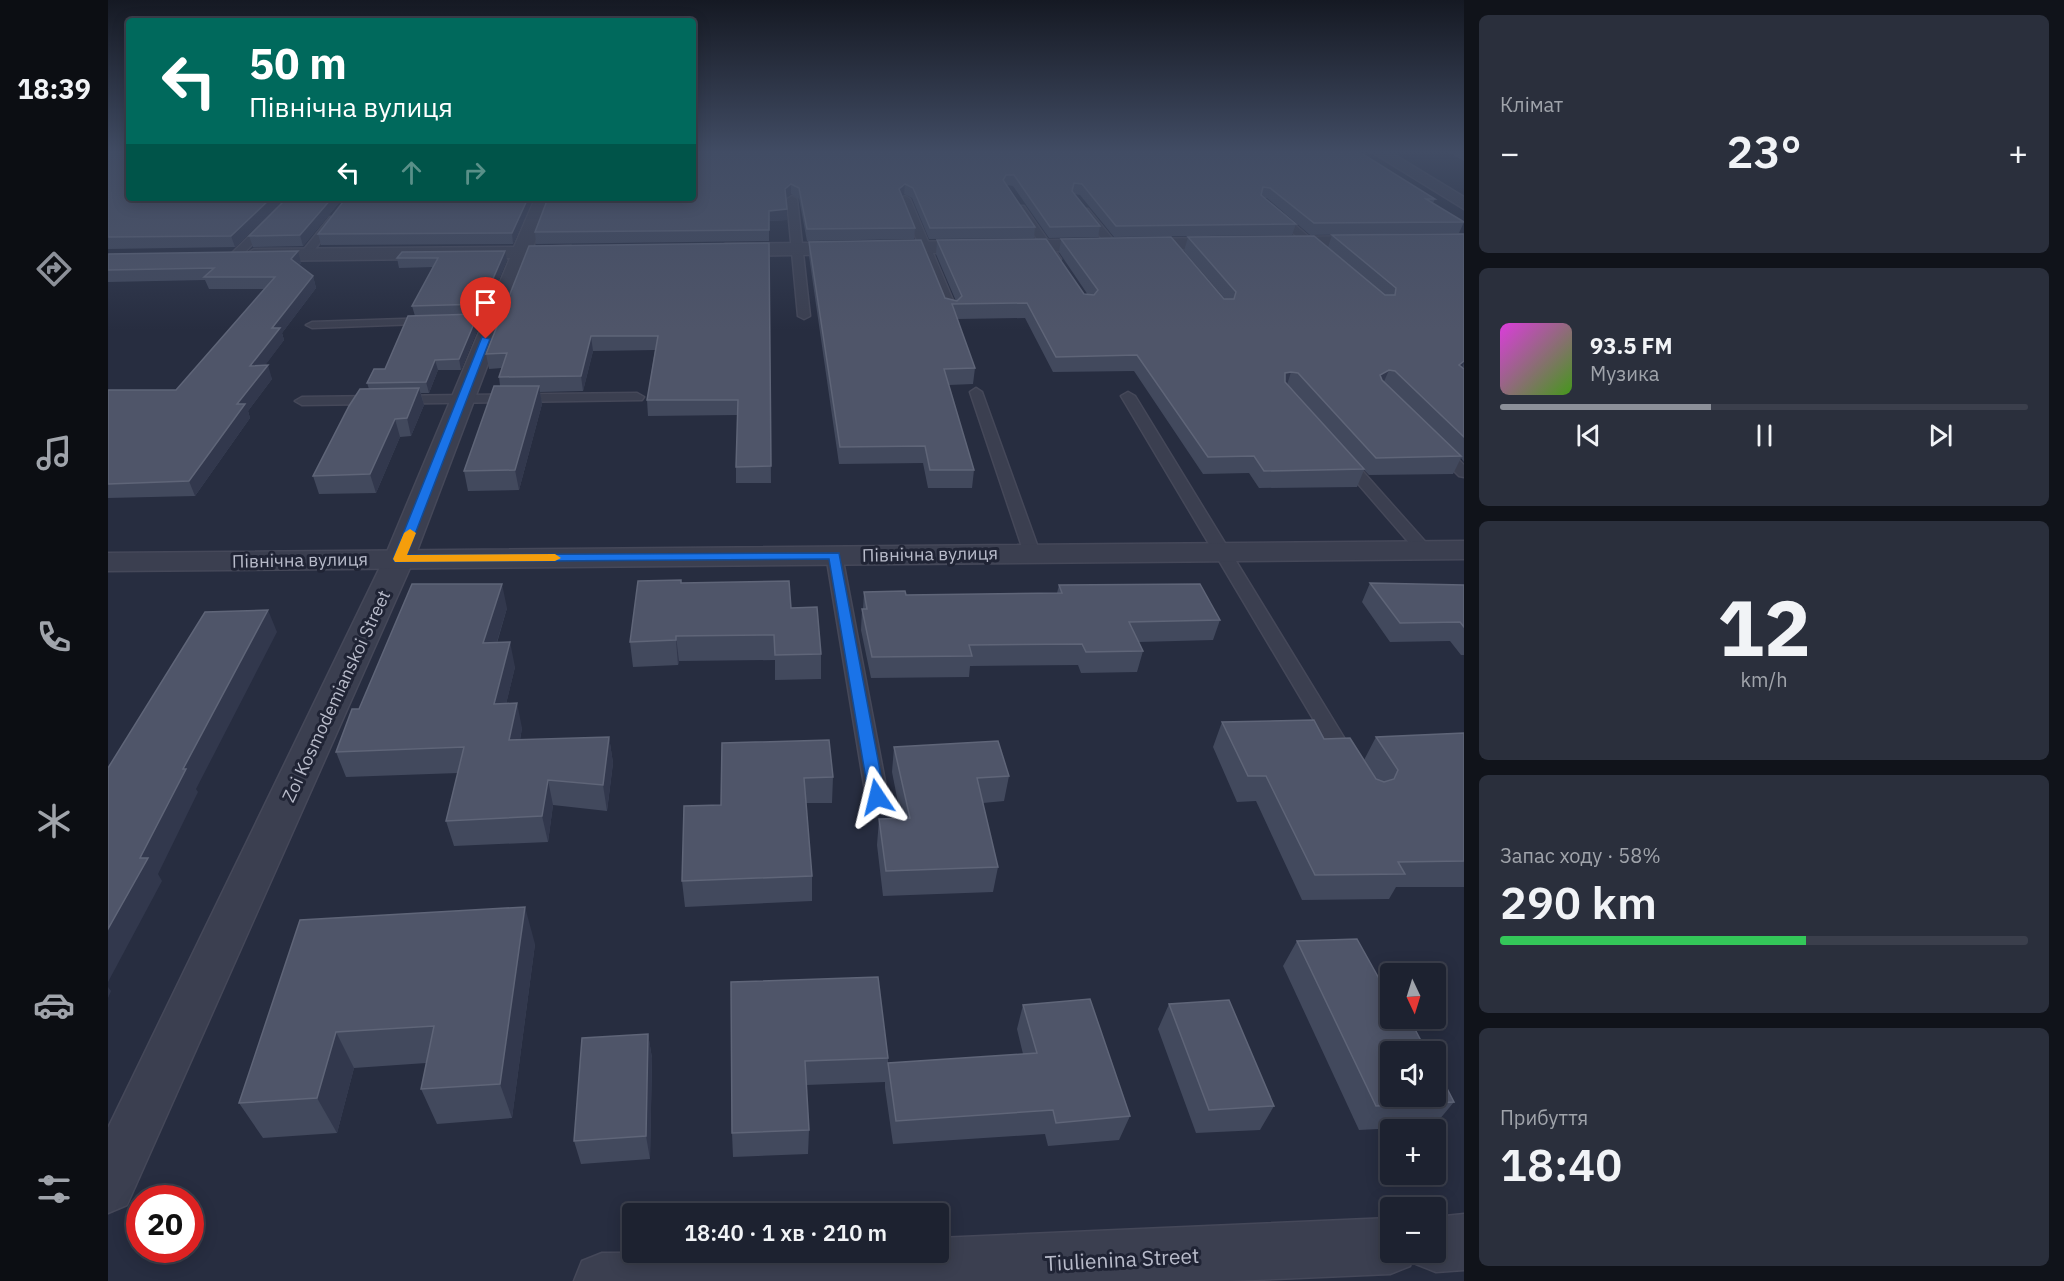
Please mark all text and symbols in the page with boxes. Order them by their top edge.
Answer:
text: 50 m [249,36,347,91]
icon: left [150,42,228,120]
text: 18:39 [17,71,91,106]
text: Північна вулиця [249,89,453,124]
text: Клімат [1500,91,1563,118]
text: 23° [1726,122,1802,180]
text: − [1500,131,1520,174]
text: + [2008,131,2028,174]
icon: left [332,156,365,189]
icon: ahead [395,156,428,189]
icon: right [458,156,491,189]
icon: directions [33,248,75,290]
pin [460,277,511,339]
icon: arrive [469,286,502,319]
text: 93.5 FM [1590,331,1673,360]
text: Музика [1590,360,1659,387]
icon: previous [1572,419,1605,452]
icon: pause [1748,419,1781,452]
icon: next [1924,419,1957,452]
icon: music [33,432,75,474]
street label: Північна вулиця [862,541,998,567]
street label: Північна вулиця [232,547,368,573]
text: 12 [1717,576,1811,677]
street label: Zoi Kosmodemianskoi Street [277,586,395,806]
icon: phone [33,616,75,658]
text: km/h [1740,666,1788,693]
position arrow [845,765,909,829]
icon: climate [33,800,75,842]
text: Запас ходу · 58% [1500,842,1661,869]
text: 290 km [1500,873,1657,931]
north arrow [1380,963,1446,1029]
map controls [1380,963,1446,1263]
icon: car [33,984,75,1026]
button: sound [1380,1041,1446,1107]
text: Прибуття [1500,1104,1588,1131]
button: + [1380,1119,1446,1185]
text: 18:40 [1500,1135,1622,1193]
icon: filters [33,1168,75,1210]
speed limit sign: 20 [126,1185,204,1263]
button: − [1380,1197,1446,1263]
text: 18:40 · 1 хв · 210 m [684,1218,887,1247]
street label: Tiulienina Street [1044,1241,1200,1277]

